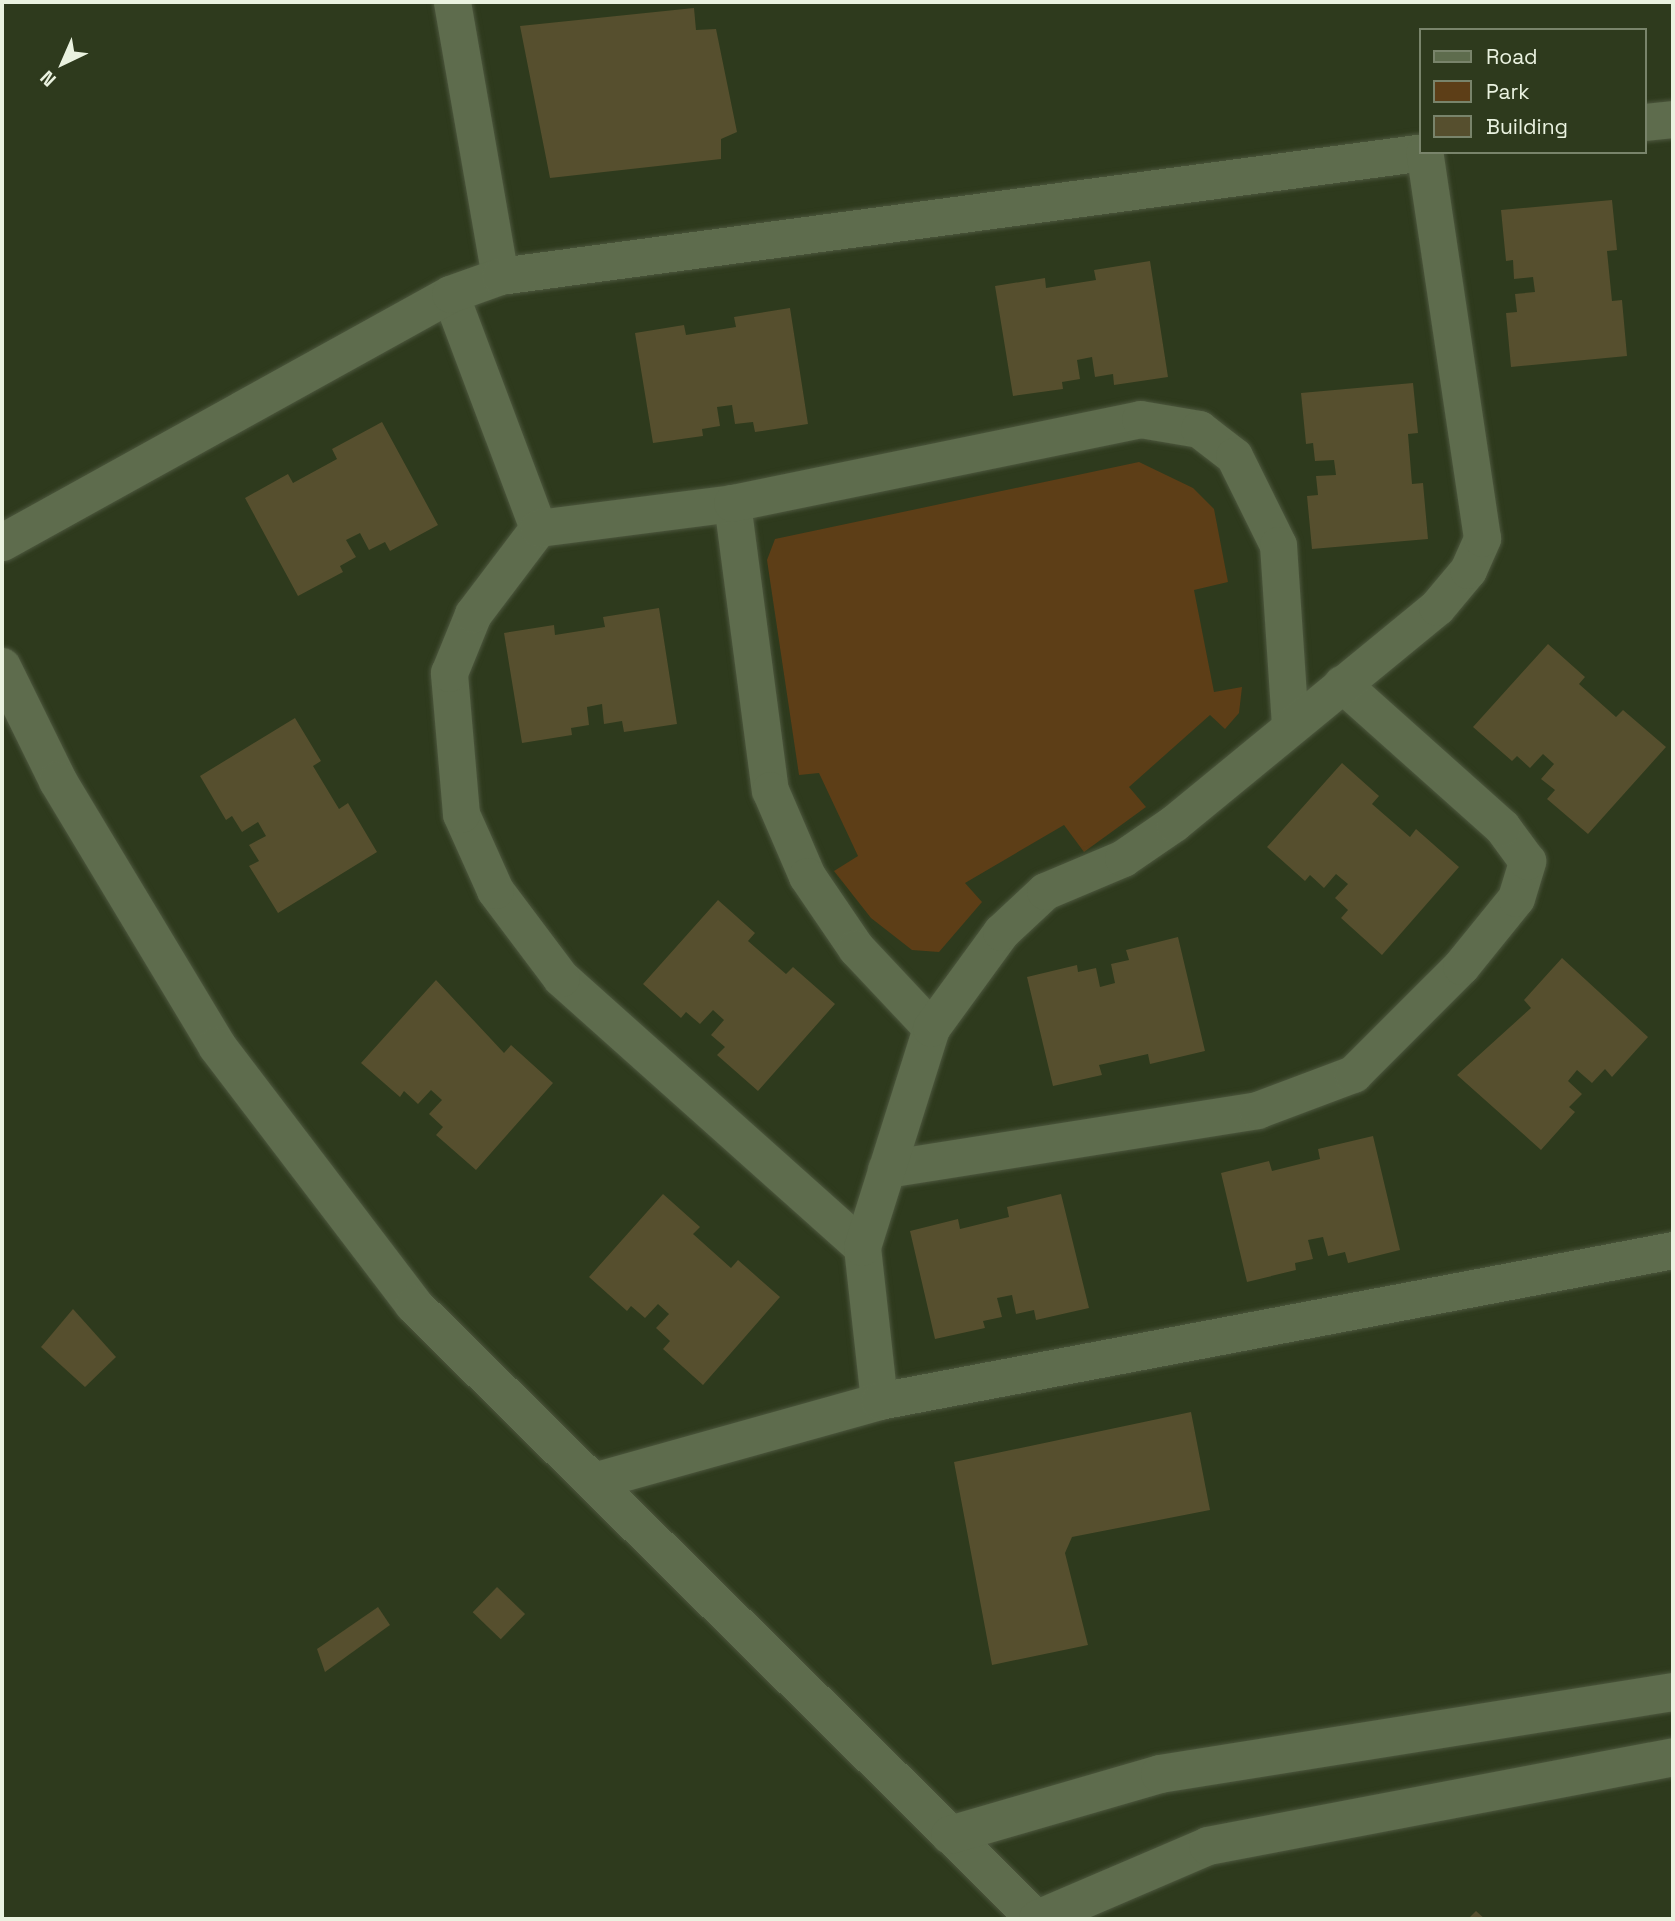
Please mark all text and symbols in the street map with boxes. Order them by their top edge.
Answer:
north arrow [28,28,98,98]
legend [1420,28,1647,154]
text: Road [1486,43,1538,70]
text: N [35,65,61,92]
text: Park [1486,78,1530,105]
text: Building [1486,113,1568,140]

